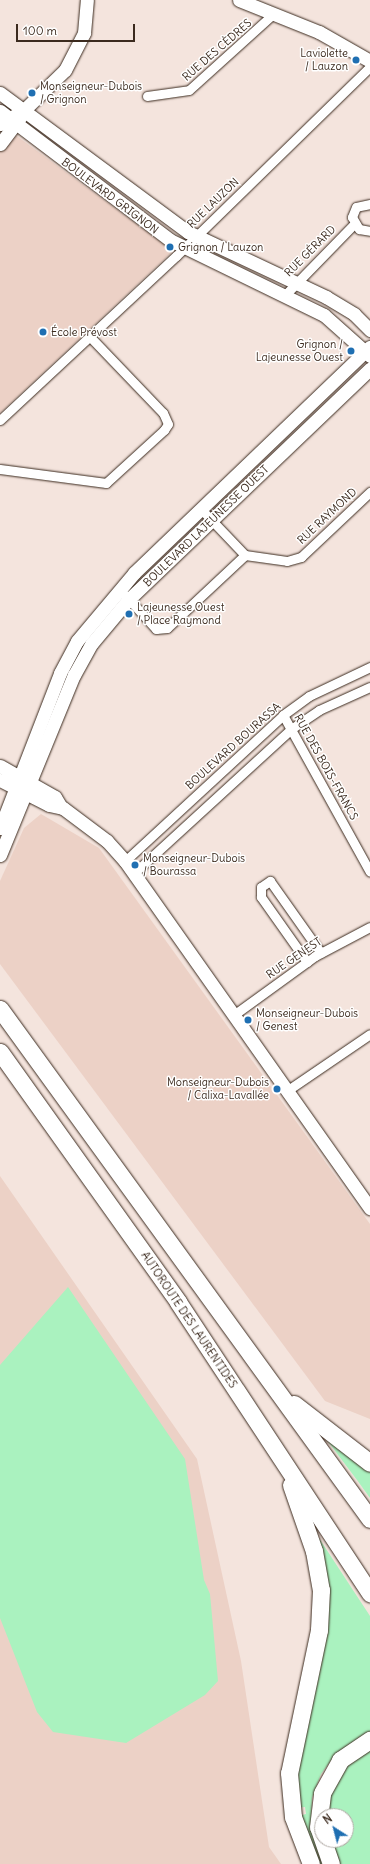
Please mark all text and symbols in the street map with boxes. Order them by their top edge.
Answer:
scale bar [18,16,137,42]
street label: RUE DES CÈDRES [180,16,254,84]
text: 100 m [23,23,57,38]
place label: Laviolette / Lauzon [300,47,348,73]
marker: Laviolette / Lauzon [351,55,361,65]
place label: Monseigneur-Dubois / Grignon [40,80,142,106]
marker: Monseigneur-Dubois / Grignon [27,88,37,98]
street label: BOULEVARD GRIGNON [59,155,161,237]
street label: RUE LAUZON [185,175,241,231]
street label: RUE GÉRARD [282,223,338,279]
place label: Grignon / Lauzon [178,240,263,254]
marker: Grignon / Lauzon [165,242,175,252]
place label: École Prévost [51,325,117,339]
marker: École Prévost [38,327,48,337]
place label: Grignon / Lajeunesse Ouest [256,338,343,364]
marker: Grignon / Lajeunesse Ouest [346,346,356,356]
street label: BOULEVARD LAJEUNESSE OUEST [141,463,271,589]
street label: RUE RAYMOND [295,485,359,547]
place label: Lajeunesse Ouest / Place Raymond [137,601,224,627]
marker: Lajeunesse Ouest / Place Raymond [124,609,134,619]
street label: BOULEVARD BOURASSA [183,700,283,792]
street label: RUE DES BOIS-FRANCS [291,712,361,822]
place label: Monseigneur-Dubois / Bourassa [143,852,245,878]
marker: Monseigneur-Dubois / Bourassa [130,860,140,870]
street label: RUE GENEST [264,935,324,981]
place label: Monseigneur-Dubois / Genest [256,1007,358,1033]
marker: Monseigneur-Dubois / Genest [243,1015,253,1025]
place label: Monseigneur-Dubois / Calixa-Lavallée [167,1076,269,1102]
marker: Monseigneur-Dubois / Calixa-Lavallée [272,1084,282,1094]
street label: AUTOROUTE DES LAURENTIDES [138,1249,240,1391]
north arrow [314,1808,354,1848]
text: N [320,1811,335,1827]

